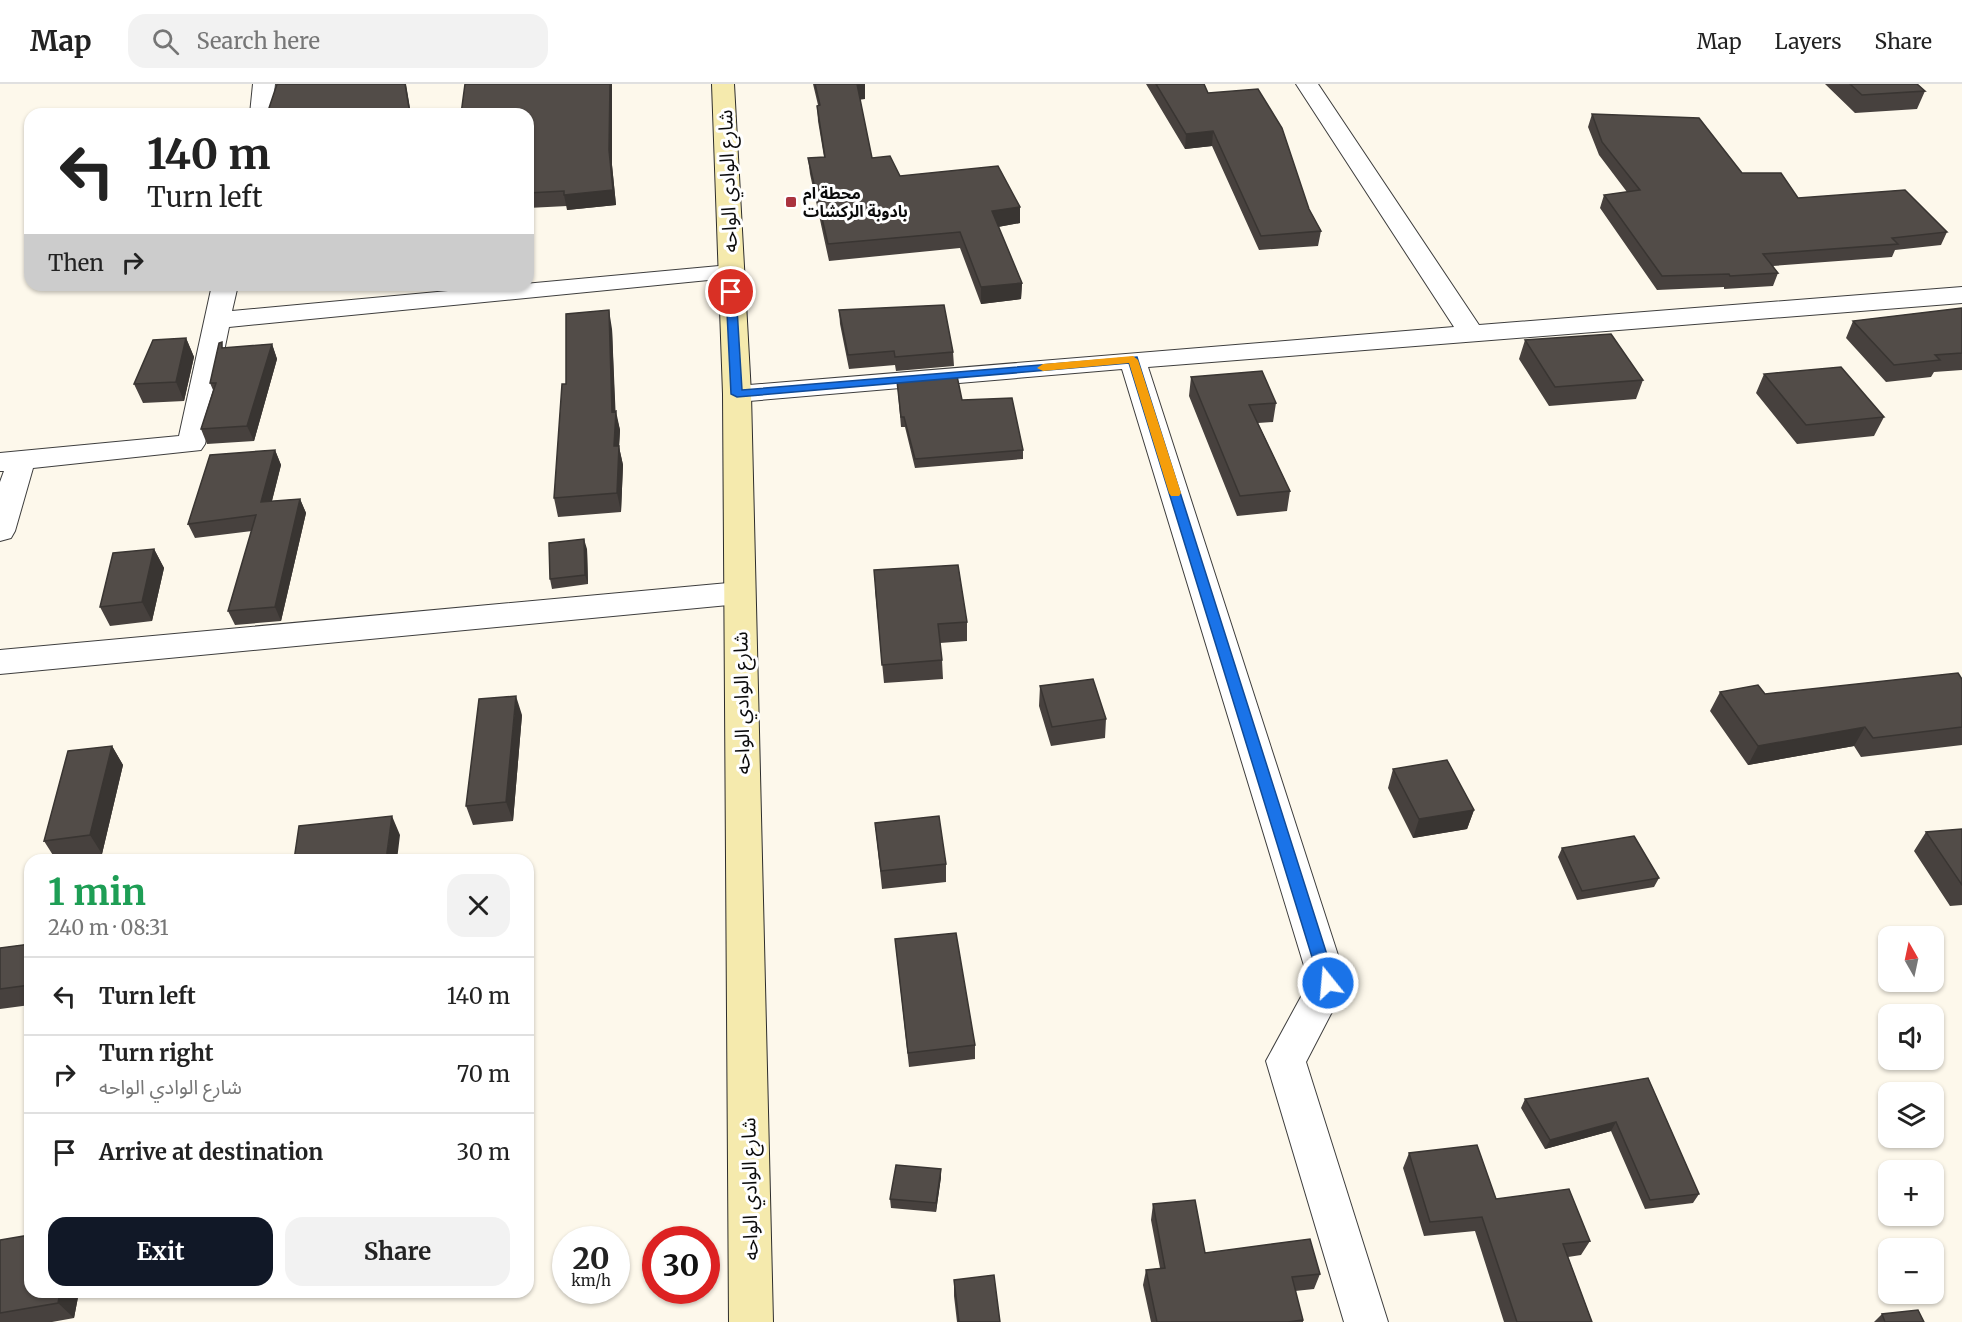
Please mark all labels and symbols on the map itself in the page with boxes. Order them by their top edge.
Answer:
street label: شارع الوادي الواحه [712,109,746,253]
place label: محطة ام بادوبة الركشات [803,183,908,221]
marker: محطة ام بادوبة الركشات [784,195,798,209]
pin [705,266,756,317]
street label: شارع الوادي الواحه [727,631,758,775]
north arrow [1878,926,1944,992]
position arrow [1296,951,1360,1015]
street label: شارع الوادي الواحه [735,1117,766,1261]
speed limit sign: 30 [642,1226,720,1304]

